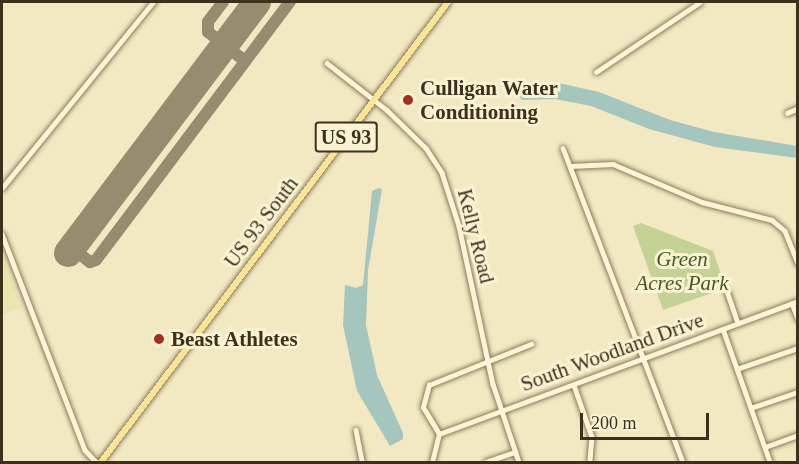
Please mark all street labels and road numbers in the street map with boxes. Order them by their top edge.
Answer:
road number: US 93 [314,120,378,154]
street label: US 93 South [219,172,303,272]
street label: Kelly Road [452,186,500,286]
street label: South Woodland Drive [517,307,707,397]

